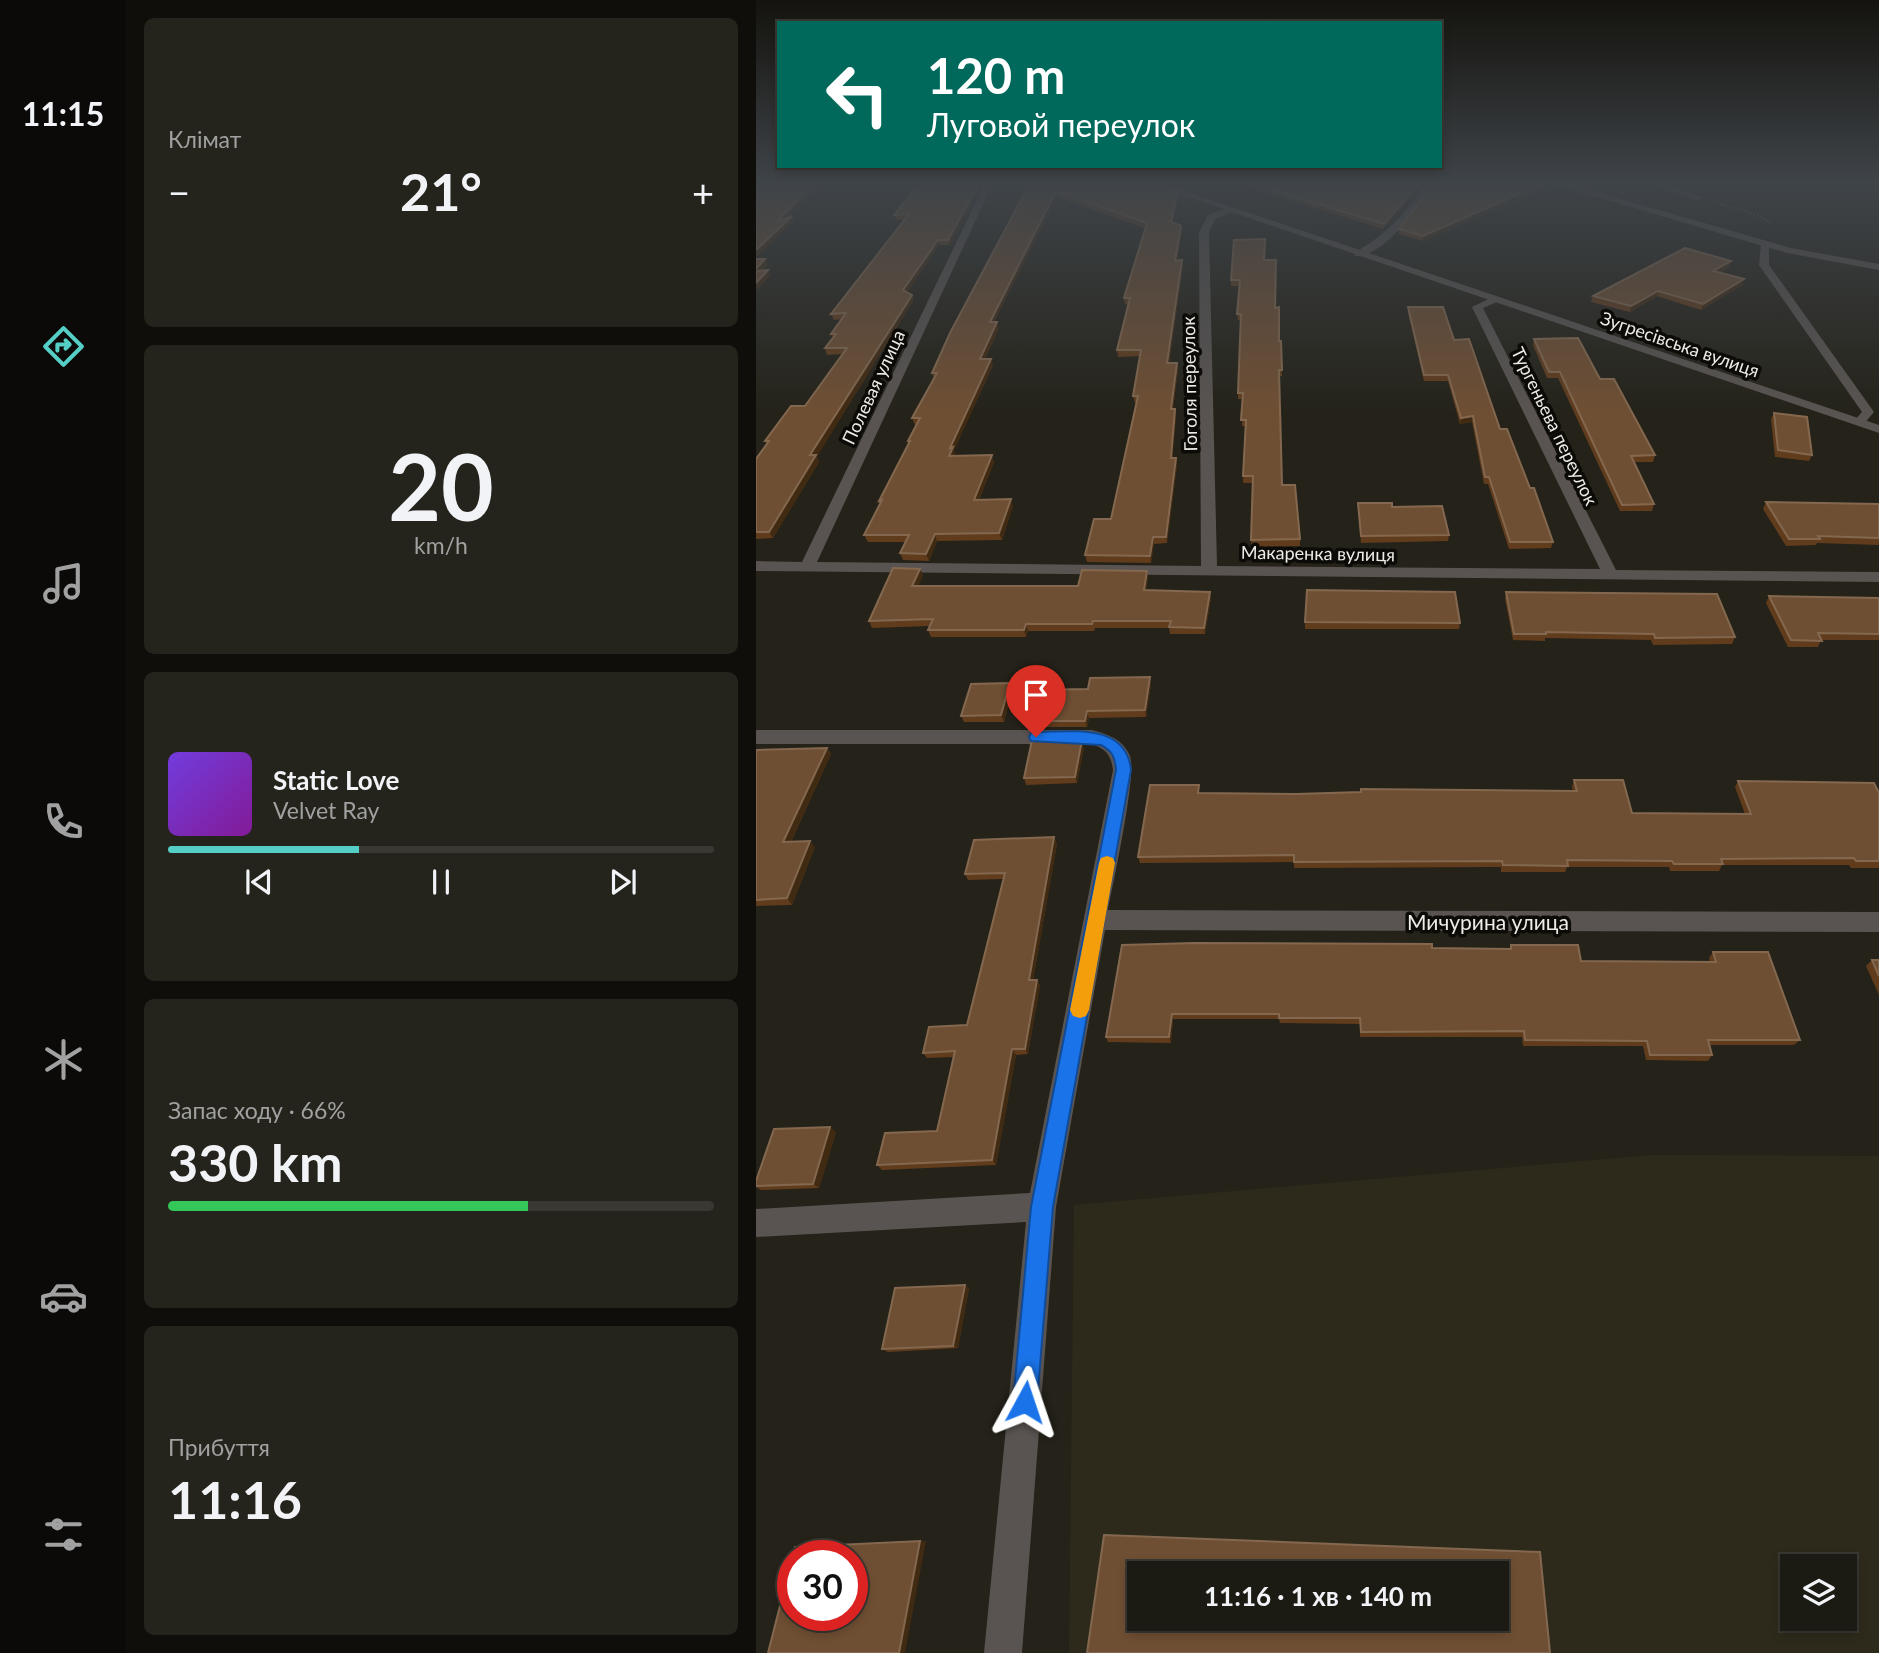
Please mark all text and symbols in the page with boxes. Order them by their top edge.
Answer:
text: 120 m [927,46,1065,104]
icon: left [812,49,903,140]
text: 11:15 [22,94,104,133]
text: Луговой переулок [927,105,1195,144]
text: Клімат [168,125,241,153]
text: 21° [400,160,482,222]
text: − [168,169,190,215]
text: + [692,169,714,215]
street label: Зугресівська вулиця [1598,307,1762,381]
street label: Гоголя переулок [1177,316,1201,452]
icon: directions [39,322,88,371]
street label: Полевая улица [837,326,909,448]
street label: Тургеньева переулок [1507,343,1603,509]
text: 20 [388,431,494,540]
text: km/h [414,531,468,559]
street label: Макаренка вулиця [1241,541,1395,565]
icon: music [39,559,88,608]
pin [1006,665,1066,737]
icon: arrive [1017,676,1055,714]
text: Static Love [273,764,400,796]
text: Velvet Ray [273,796,379,824]
icon: phone [39,797,88,846]
icon: previous [240,863,278,901]
icon: pause [422,863,460,901]
icon: next [604,863,642,901]
street label: Мичурина улица [1407,909,1569,934]
icon: climate [39,1035,88,1084]
text: Запас ходу · 66% [168,1096,346,1124]
text: 330 km [168,1131,342,1193]
icon: car [39,1272,88,1321]
position arrow [988,1365,1062,1439]
text: Прибуття [168,1433,270,1461]
text: 11:16 [168,1468,302,1530]
icon: filters [39,1510,88,1559]
speed limit sign: 30 [777,1540,868,1631]
map controls [1780,1554,1857,1631]
button: layers [1780,1554,1857,1631]
text: 11:16 · 1 хв · 140 m [1204,1580,1432,1612]

